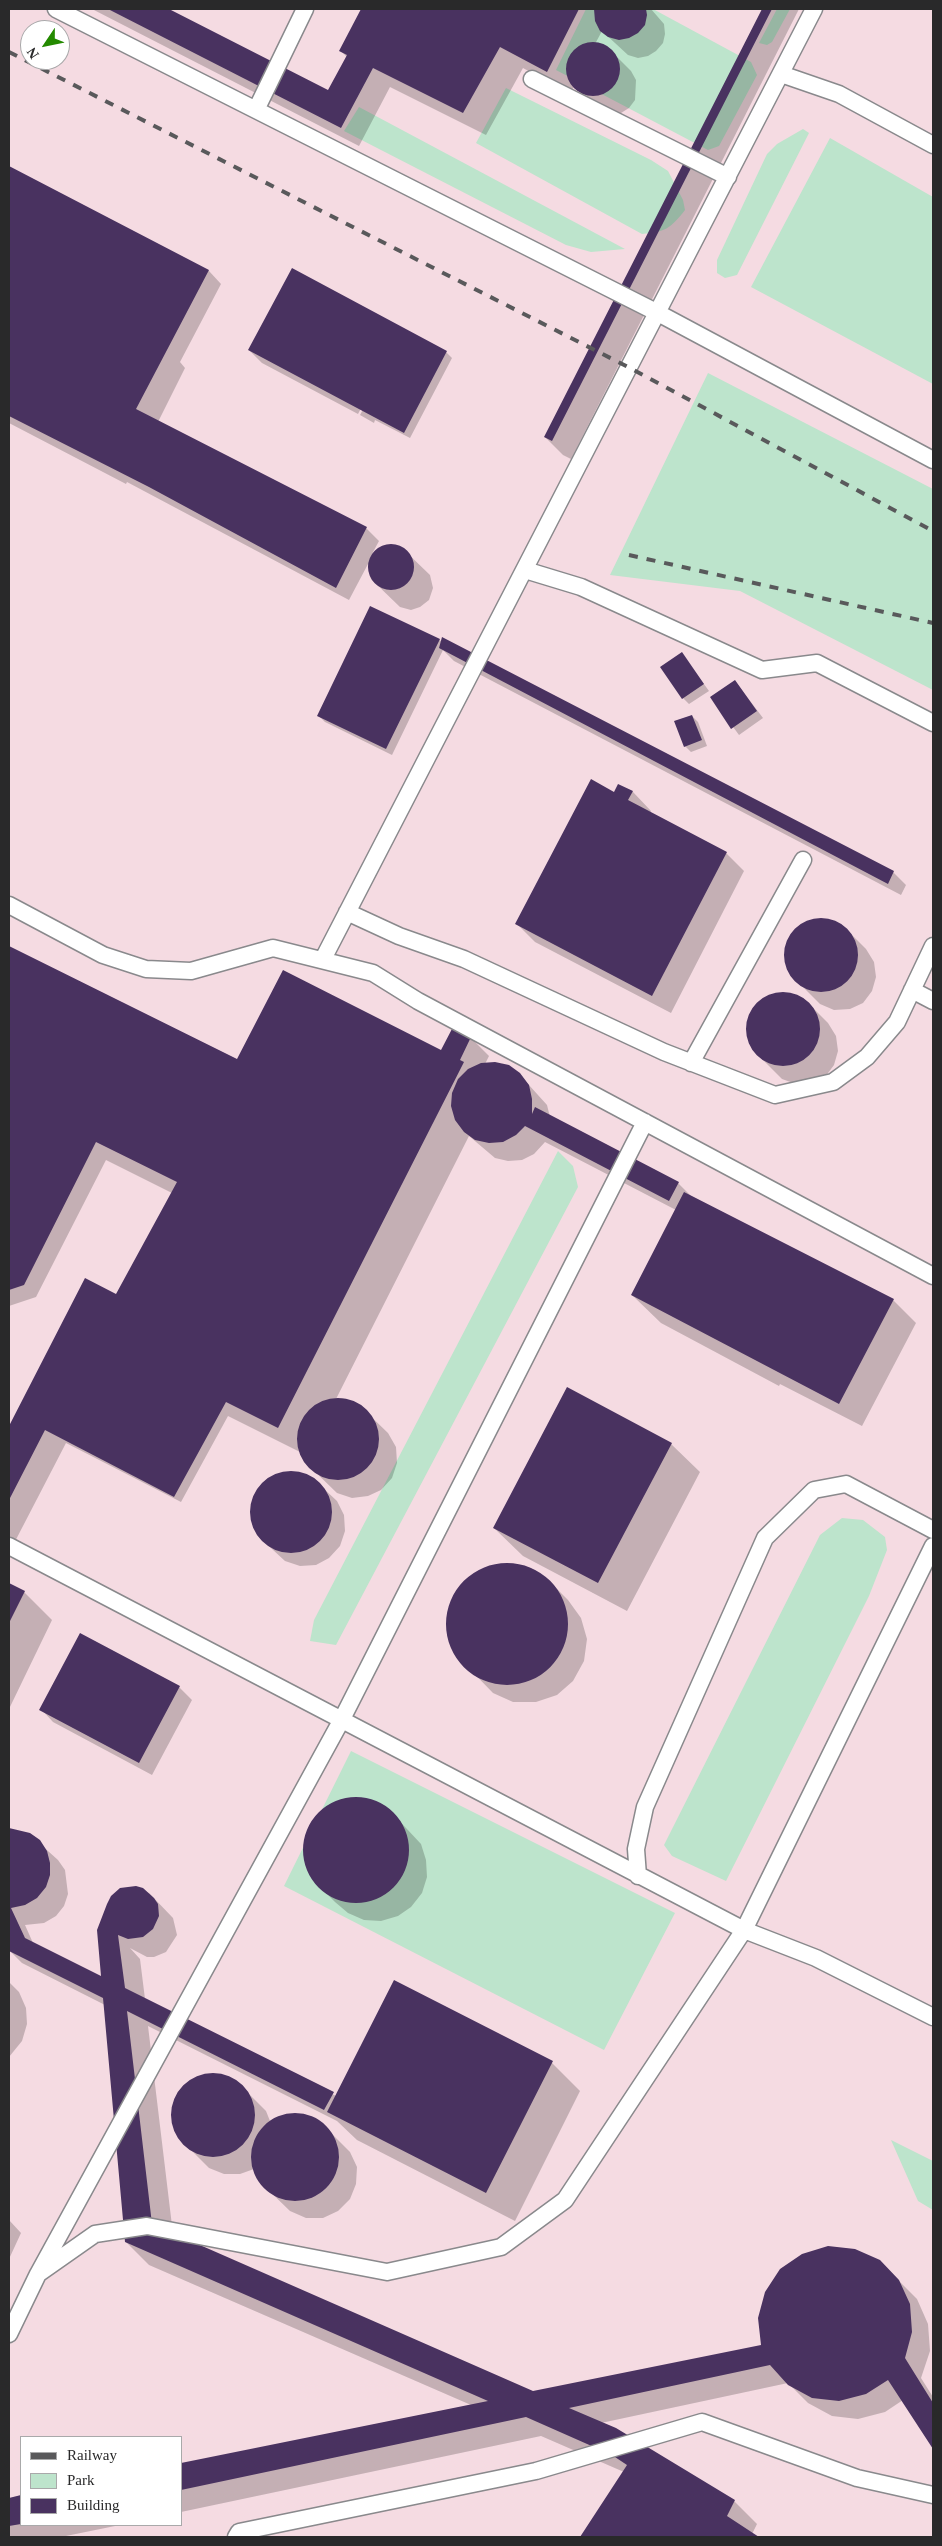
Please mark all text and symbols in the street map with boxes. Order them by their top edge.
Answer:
north arrow [20,20,70,70]
text: N [24,45,42,61]
legend [20,2436,182,2526]
text: Railway [67,2447,117,2463]
text: Park [67,2472,95,2488]
text: Building [67,2497,120,2513]

